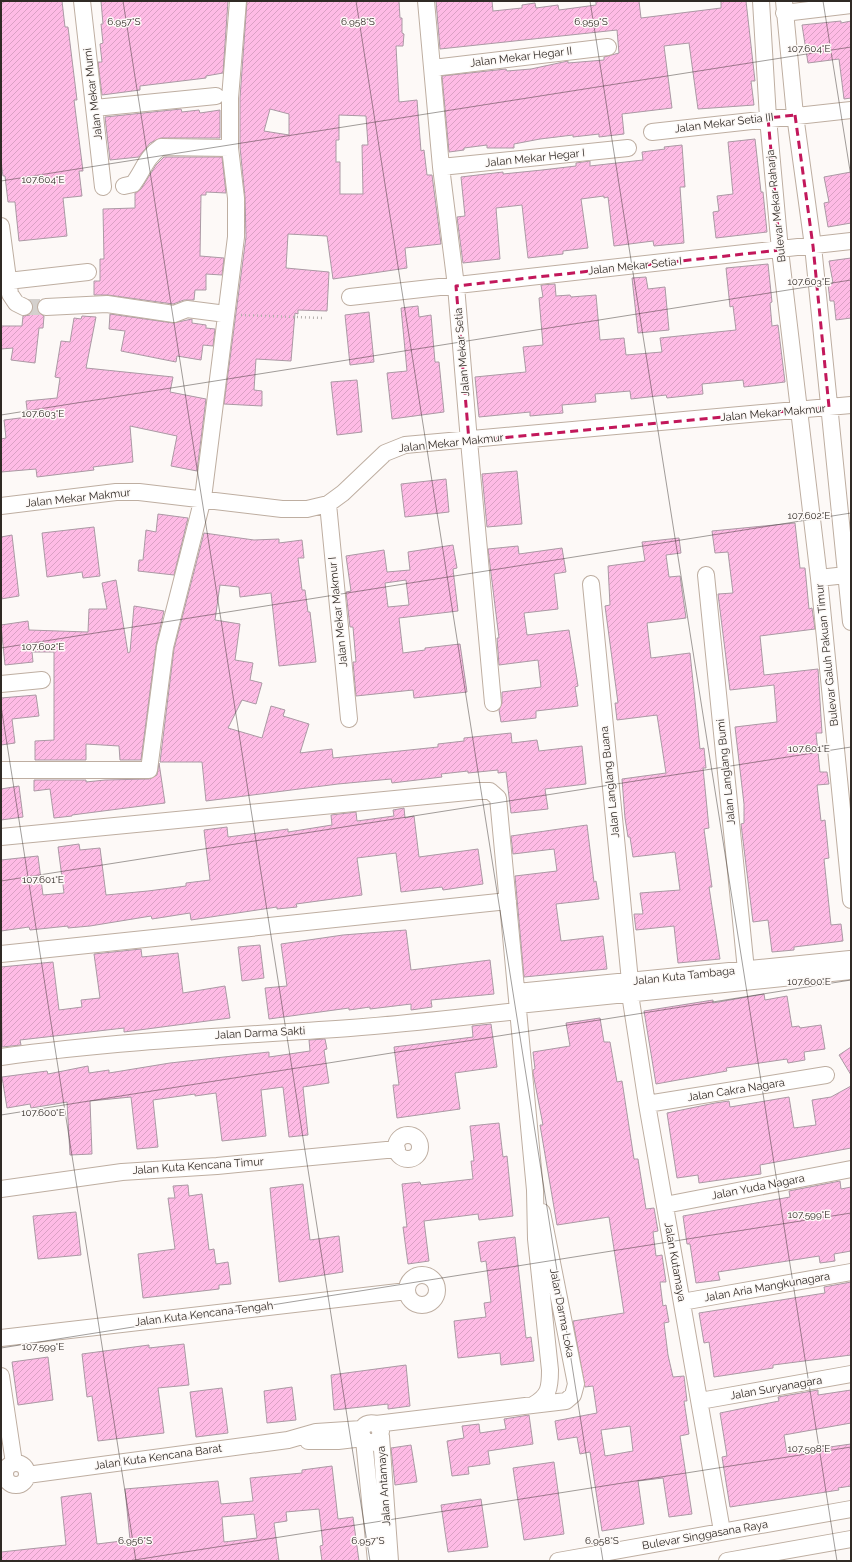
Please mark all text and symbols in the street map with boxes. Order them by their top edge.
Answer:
text: 6.957°S [107,16,141,27]
text: 6.958°S [341,16,375,27]
text: 6.959°S [574,16,608,27]
text: 107.604°E [787,43,831,54]
street label: Jalan Mekar Hegar II [469,44,573,70]
street label: Jalan Mekar Murni [81,47,105,141]
street label: Jalan Mekar Setia III [674,110,774,136]
street label: Jalan Mekar Hegar I [485,146,585,170]
street label: Bulevar Mekar Raharja [764,149,788,263]
text: 107.604°E [21,174,65,185]
street label: Jalan Mekar Setia I [587,255,683,277]
text: 107.603°E [788,276,830,287]
street label: Jalan Mekar Setia [452,307,472,397]
street label: Jalan Mekar Makmur [720,402,826,424]
text: 107.603°E [22,408,64,419]
street label: Jalan Mekar Makmur [398,431,504,455]
street label: Jalan Mekar Makmur [25,486,131,510]
text: 107.602°E [788,510,830,521]
street label: Jalan Mekar Makmur I [326,556,350,668]
street label: Bulevar Galuh Pakuan Timur [813,583,841,727]
text: 107.602°E [22,641,64,652]
street label: Jalan Langlang Bumi [714,718,738,826]
street label: Jalan Langlang Buana [598,725,622,839]
text: 107.601°E [788,743,830,754]
text: 107.601°E [22,874,64,885]
street label: Jalan Kuta Tambaga [632,964,736,988]
text: 107.600°E [787,976,831,987]
street label: Jalan Darma Sakti [214,1024,306,1042]
street label: Jalan Cakra Nagara [686,1076,786,1104]
text: 107.600°E [21,1107,65,1118]
street label: Jalan Kuta Kencana Timur [132,1155,264,1177]
street label: Jalan Yuda Nagara [710,1172,806,1202]
text: 107.599°E [788,1209,830,1220]
street label: Jalan Kutamaya [662,1221,688,1303]
street label: Jalan Darma Loka [547,1267,577,1359]
street label: Jalan Aria Mangkunagara [703,1270,831,1304]
street label: Jalan Kuta Kencana Tengah [134,1299,274,1329]
text: 107.599°E [22,1341,64,1352]
street label: Jalan Suryanagara [729,1373,823,1403]
street label: Jalan Kuta Kencana Barat [93,1442,223,1472]
text: 107.598°E [788,1443,830,1454]
street label: Jalan Antamaya [375,1446,393,1526]
street label: Bulevar Singgasana Raya [641,1518,769,1552]
text: 6.956°S [118,1535,152,1546]
text: 6.957°S [351,1535,385,1546]
text: 6.958°S [585,1535,619,1546]

